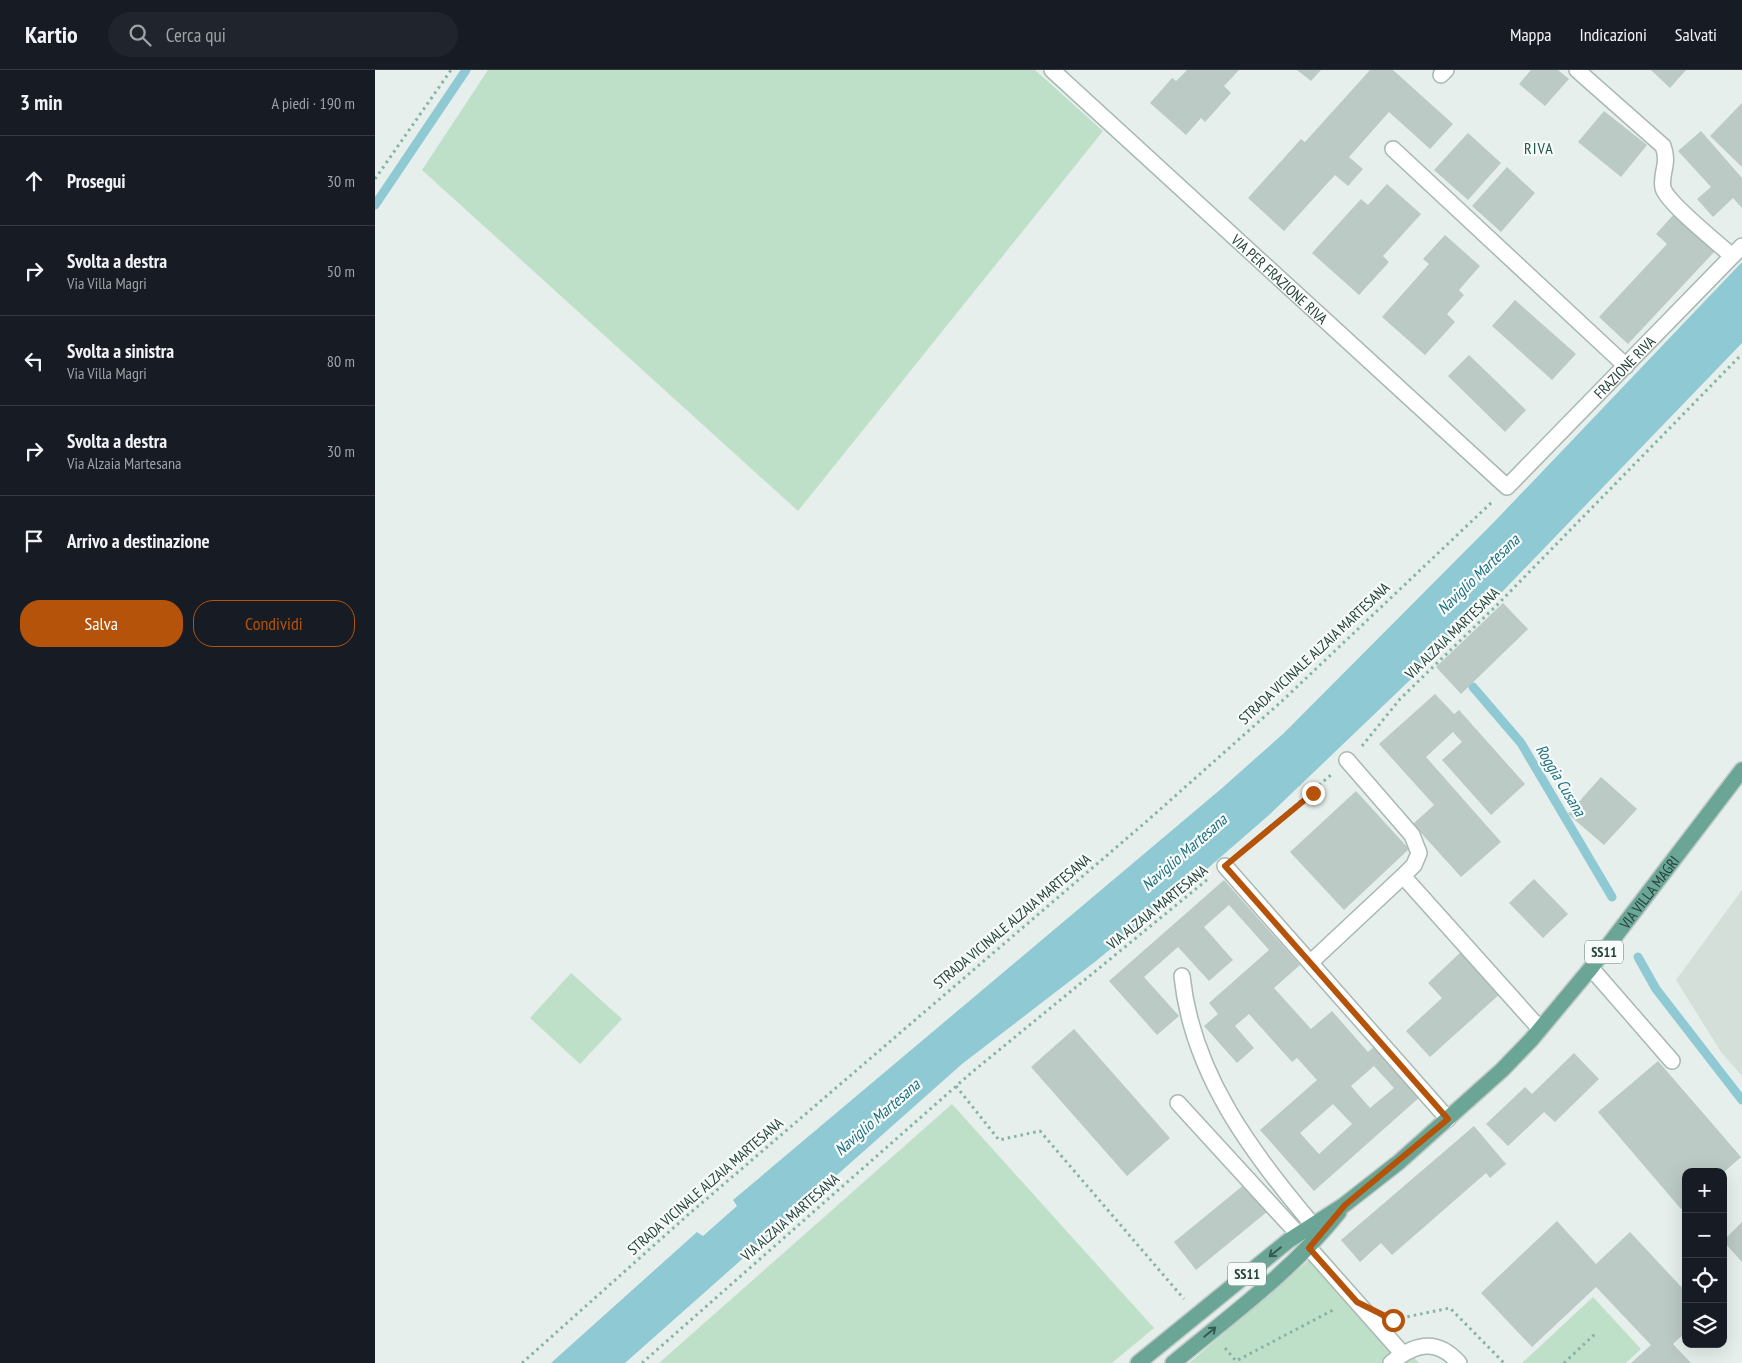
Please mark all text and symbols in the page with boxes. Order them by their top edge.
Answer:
search box [108,12,458,57]
text: Kartio [25,19,78,50]
icon: search [126,21,154,49]
text: Cerca qui [166,23,226,47]
text: Mappa [1510,23,1551,46]
text: Indicazioni [1579,23,1647,46]
text: Salvati [1675,23,1717,46]
text: 3 min [20,89,62,116]
text: A piedi · 190 m [272,93,355,113]
district label: RIVA [1524,138,1554,158]
icon: ahead [20,167,48,195]
text: Prosegui [67,169,126,193]
text: 30 m [327,171,355,191]
street label: VIA PER FRAZIONE RIVA [1227,229,1333,328]
text: Svolta a destra [67,249,167,273]
icon: right [20,257,48,285]
text: 50 m [327,261,355,281]
text: Via Villa Magri [67,273,147,293]
street label: FRAZIONE RIVA [1589,331,1660,402]
text: Svolta a sinistra [67,339,174,363]
icon: left [20,347,48,375]
text: 80 m [327,351,355,371]
text: Via Villa Magri [67,363,147,383]
text: Svolta a destra [67,429,167,453]
icon: right [20,437,48,465]
text: 30 m [327,441,355,461]
text: Via Alzaia Martesana [67,453,181,473]
icon: arrive [20,527,48,555]
text: Arrivo a destinazione [67,529,210,553]
water label: Naviglio Martesana [1433,529,1524,618]
street label: STRADA VICINALE ALZAIA MARTESANA [1234,577,1394,728]
street label: VIA ALZAIA MARTESANA [1400,582,1504,684]
button: Salva [20,600,183,647]
button: Condividi [193,600,355,647]
water label: Roggia Cusana [1532,740,1591,821]
route end [1302,782,1325,805]
water label: Naviglio Martesana [1137,808,1232,895]
street label: STRADA VICINALE ALZAIA MARTESANA [929,849,1095,992]
street label: VIA VILLA MAGRI [1614,851,1683,933]
street label: VIA ALZAIA MARTESANA [1102,860,1212,954]
road number: SS11 [1585,940,1623,964]
water label: Naviglio Martesana [830,1073,925,1160]
street label: STRADA VICINALE ALZAIA MARTESANA [623,1113,787,1259]
map controls [1682,1168,1727,1348]
button: + [1682,1168,1727,1213]
street label: VIA ALZAIA MARTESANA [736,1169,844,1266]
button: − [1682,1213,1727,1258]
one-way arrow [1269,1246,1282,1257]
button: locate [1682,1258,1727,1303]
road number: SS11 [1228,1262,1266,1286]
button: layers [1682,1303,1727,1348]
route start [1382,1309,1405,1332]
one-way arrow [1204,1326,1217,1337]

